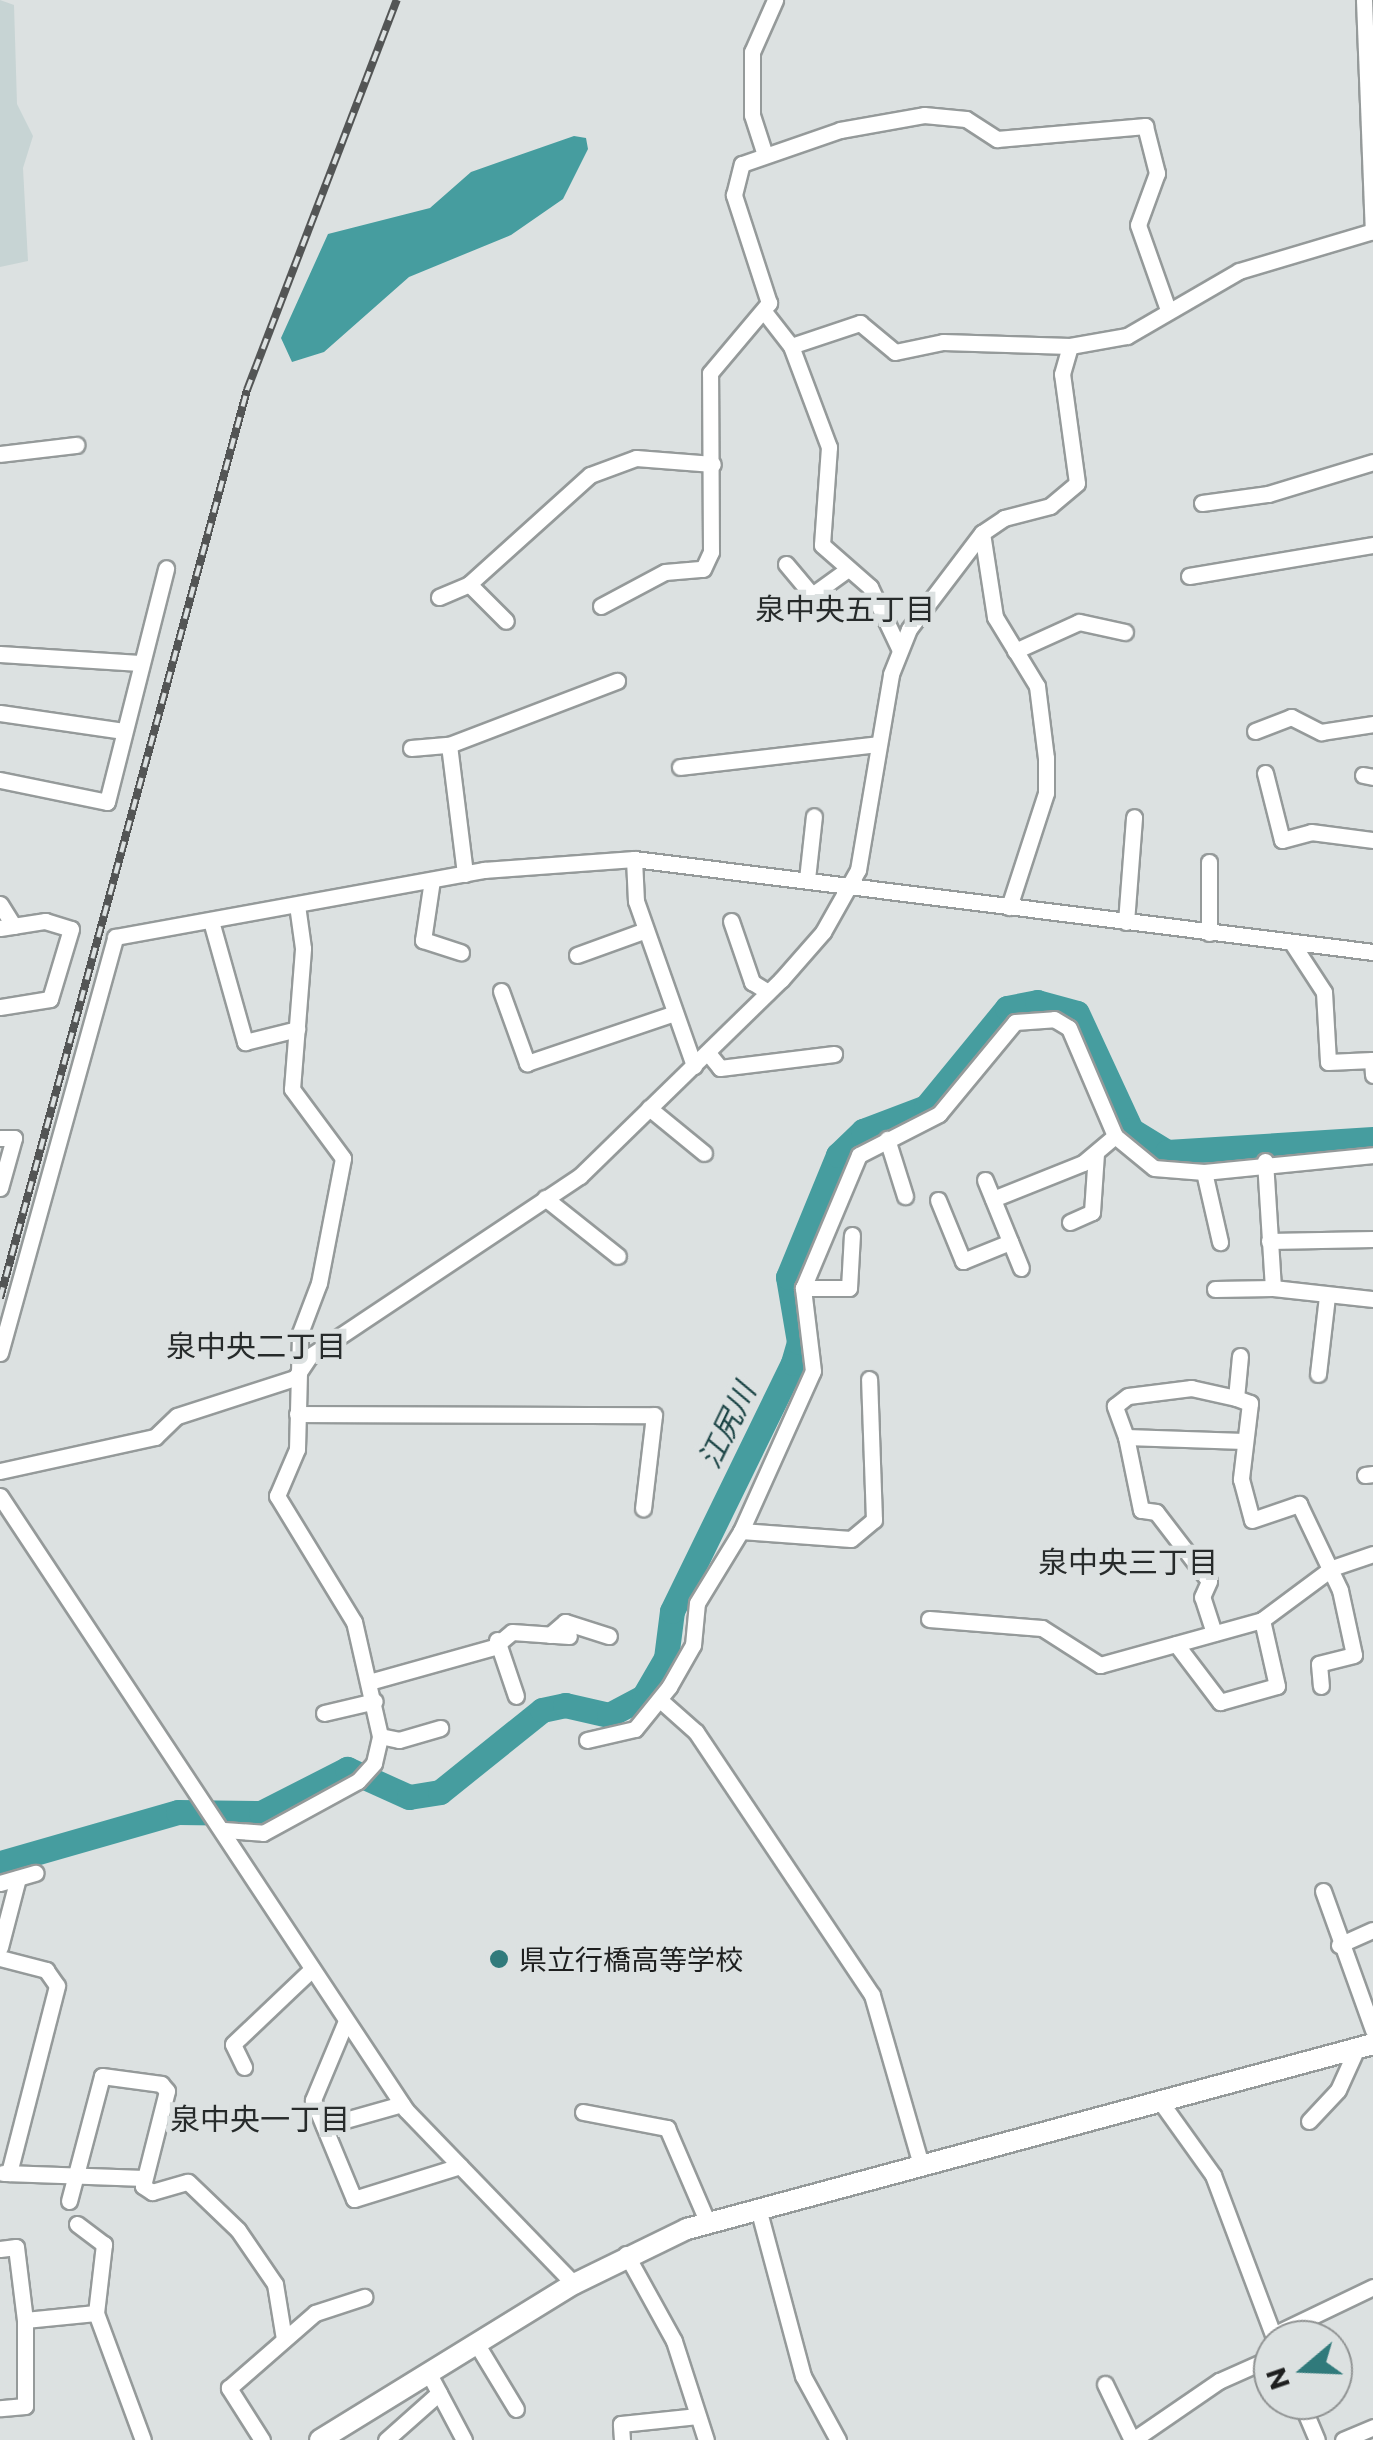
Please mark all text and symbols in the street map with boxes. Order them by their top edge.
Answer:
district label: 泉中央五丁目 [755,590,935,626]
district label: 泉中央二丁目 [166,1327,346,1363]
water label: 江尻川 [690,1377,762,1473]
district label: 泉中央三丁目 [1038,1543,1218,1579]
place label: 県立行橋高等学校 [519,1942,743,1976]
marker: 県立行橋高等学校 [488,1948,510,1970]
district label: 泉中央一丁目 [170,2100,350,2136]
north arrow [1253,2320,1353,2420]
text: N [1257,2364,1296,2395]

